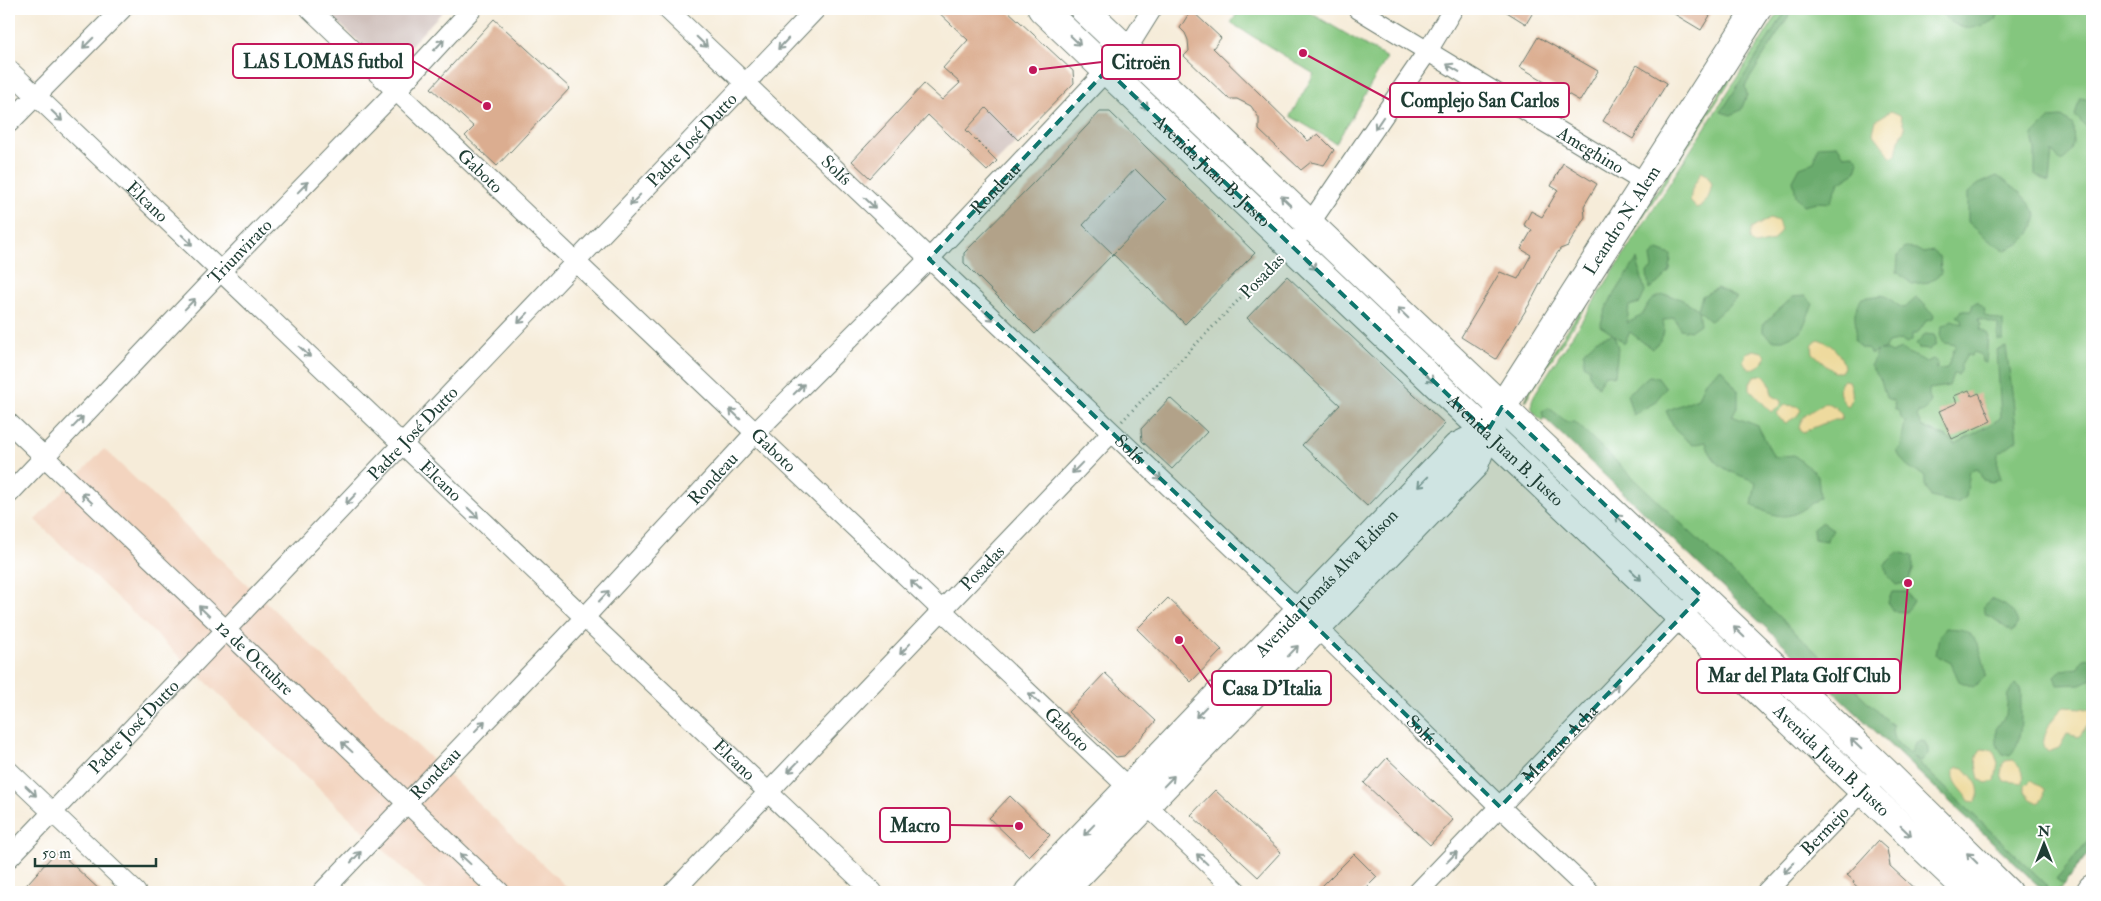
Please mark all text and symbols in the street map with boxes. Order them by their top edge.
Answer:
one-way arrow [1068,34,1081,46]
one-way arrow [696,36,708,48]
one-way arrow [82,37,94,49]
one-way arrow [433,38,445,51]
one-way arrow [777,38,789,51]
callout: LAS LOMAS futbol [233,44,413,78]
callout: Citroën [1102,45,1180,79]
text: LAS LOMAS futbol [243,50,403,74]
text: Citroën [1112,51,1171,75]
one-way arrow [1447,62,1461,72]
callout: Complejo San Carlos [1390,83,1569,117]
street label: Padre José Dutto [642,88,743,192]
text: Complejo San Carlos [1401,89,1560,114]
one-way arrow [1136,98,1149,110]
one-way arrow [50,110,63,122]
street label: Avenida Juan B. Justo [1148,110,1275,233]
one-way arrow [1374,116,1384,130]
street label: Ameghino [1552,121,1628,180]
street label: Gaboto [452,144,508,199]
street label: Solís [816,151,857,191]
street label: Rondeau [966,158,1026,220]
street label: Leandro N. Alem [1579,161,1666,279]
street label: Elcano [121,176,173,228]
one-way arrow [297,181,309,194]
one-way arrow [629,194,641,207]
one-way arrow [1279,195,1292,207]
one-way arrow [864,197,876,209]
street label: Triunvirato [203,214,278,289]
one-way arrow [181,234,193,246]
street label: Posadas [1235,249,1290,304]
one-way arrow [1305,258,1317,270]
one-way arrow [184,298,196,311]
one-way arrow [1397,307,1410,319]
one-way arrow [981,309,994,321]
one-way arrow [517,312,529,324]
one-way arrow [298,346,311,358]
one-way arrow [1422,371,1435,383]
street label: Padre José Dutto [363,381,464,486]
one-way arrow [793,383,805,395]
street label: Avenida Juan B. Justo [1441,389,1569,512]
one-way arrow [729,408,742,420]
one-way arrow [72,416,84,428]
street label: Gaboto [746,423,801,478]
street label: Solís [1109,430,1150,470]
street label: Rondeau [683,448,743,510]
street label: Elcano [414,456,467,507]
one-way arrow [1071,462,1083,474]
one-way arrow [1150,469,1163,481]
one-way arrow [1418,475,1430,487]
one-way arrow [80,492,93,504]
one-way arrow [345,492,357,504]
street label: Avenida Tomás Alva Edison [1250,504,1403,663]
one-way arrow [467,507,479,519]
one-way arrow [1615,514,1627,526]
street label: Posadas [955,541,1010,596]
one-way arrow [1630,569,1642,581]
one-way arrow [910,580,923,592]
one-way arrow [598,590,610,603]
one-way arrow [197,605,210,617]
street label: 12 de Octubre [211,616,299,701]
one-way arrow [1732,626,1745,638]
one-way arrow [899,643,911,655]
one-way arrow [1287,645,1299,657]
callout: Mar del Plata Golf Club [1697,659,1900,693]
text: Mar del Plata Golf Club [1707,664,1891,688]
callout: Casa D'Italia [1212,671,1331,705]
street label: Padre José Dutto [84,675,185,779]
text: Casa D'Italia [1222,677,1323,701]
one-way arrow [1607,683,1619,696]
one-way arrow [1028,692,1040,704]
street label: Mariano Acha [1517,699,1604,789]
street label: Avenida Juan B. Justo [1767,699,1895,822]
street label: Gaboto [1039,703,1095,757]
one-way arrow [1195,706,1207,718]
street label: Solís [1401,710,1442,751]
one-way arrow [474,720,486,733]
street label: Elcano [708,735,760,786]
one-way arrow [1850,738,1863,750]
one-way arrow [340,741,353,753]
street label: Rondeau [405,743,466,805]
one-way arrow [787,760,799,773]
one-way arrow [1163,775,1175,787]
one-way arrow [24,785,37,797]
street label: Bermejo [1796,801,1855,861]
callout: Macro [880,808,950,842]
text: Macro [889,814,940,838]
north arrow [2018,818,2068,868]
one-way arrow [1083,823,1095,836]
text: N [2037,823,2051,840]
one-way arrow [1900,825,1912,837]
scale bar [35,836,156,868]
text: 50 m [42,844,71,863]
one-way arrow [350,850,362,863]
one-way arrow [1446,851,1458,863]
one-way arrow [1966,852,1979,864]
one-way arrow [458,853,471,865]
one-way arrow [1196,853,1209,865]
one-way arrow [1783,862,1795,875]

